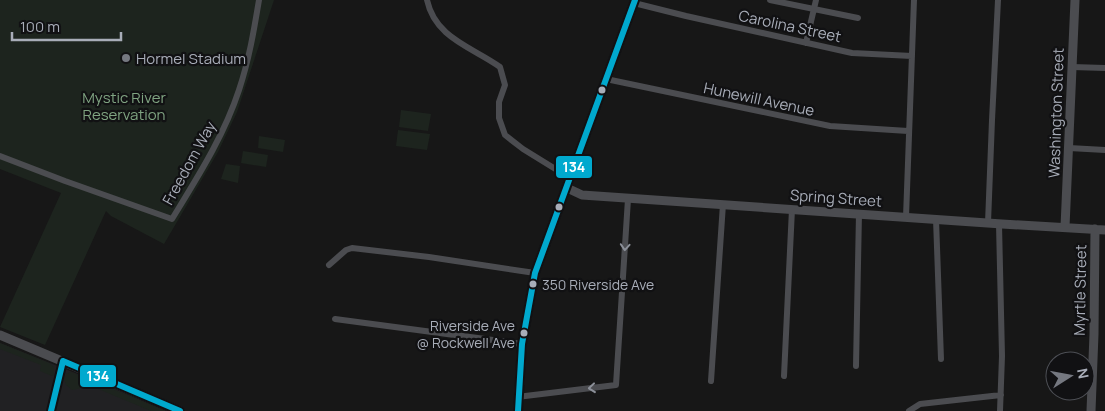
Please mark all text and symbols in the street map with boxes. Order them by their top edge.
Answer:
street label: Carolina Street [737,5,843,47]
scale bar [12,10,121,42]
text: 100 m [20,16,60,37]
place label: Hormel Stadium [136,48,246,69]
street label: Washington Street [1043,48,1069,178]
marker: Hormel Stadium [120,52,132,64]
street label: Hunewill Avenue [702,77,817,121]
unlabelled marker [597,85,607,95]
park label: Mystic River Reservation [82,87,166,125]
street label: Freedom Way [157,117,221,209]
line badge: 134 [555,155,593,179]
text: 134 [563,157,585,176]
street label: Spring Street [789,184,883,212]
unlabelled marker [554,202,564,212]
one-way arrow [620,244,631,252]
street label: Myrtle Street [1069,244,1091,336]
place label: 350 Riverside Ave [542,275,654,294]
marker: 350 Riverside Ave [528,279,538,289]
place label: Riverside Ave @ Rockwell Ave [416,316,515,352]
marker: Riverside Ave @ Rockwell Ave [519,328,529,338]
north arrow [1045,351,1095,401]
line badge: 134 [79,364,117,388]
text: 134 [87,366,109,385]
text: N [1073,367,1094,380]
one-way arrow [588,382,596,393]

